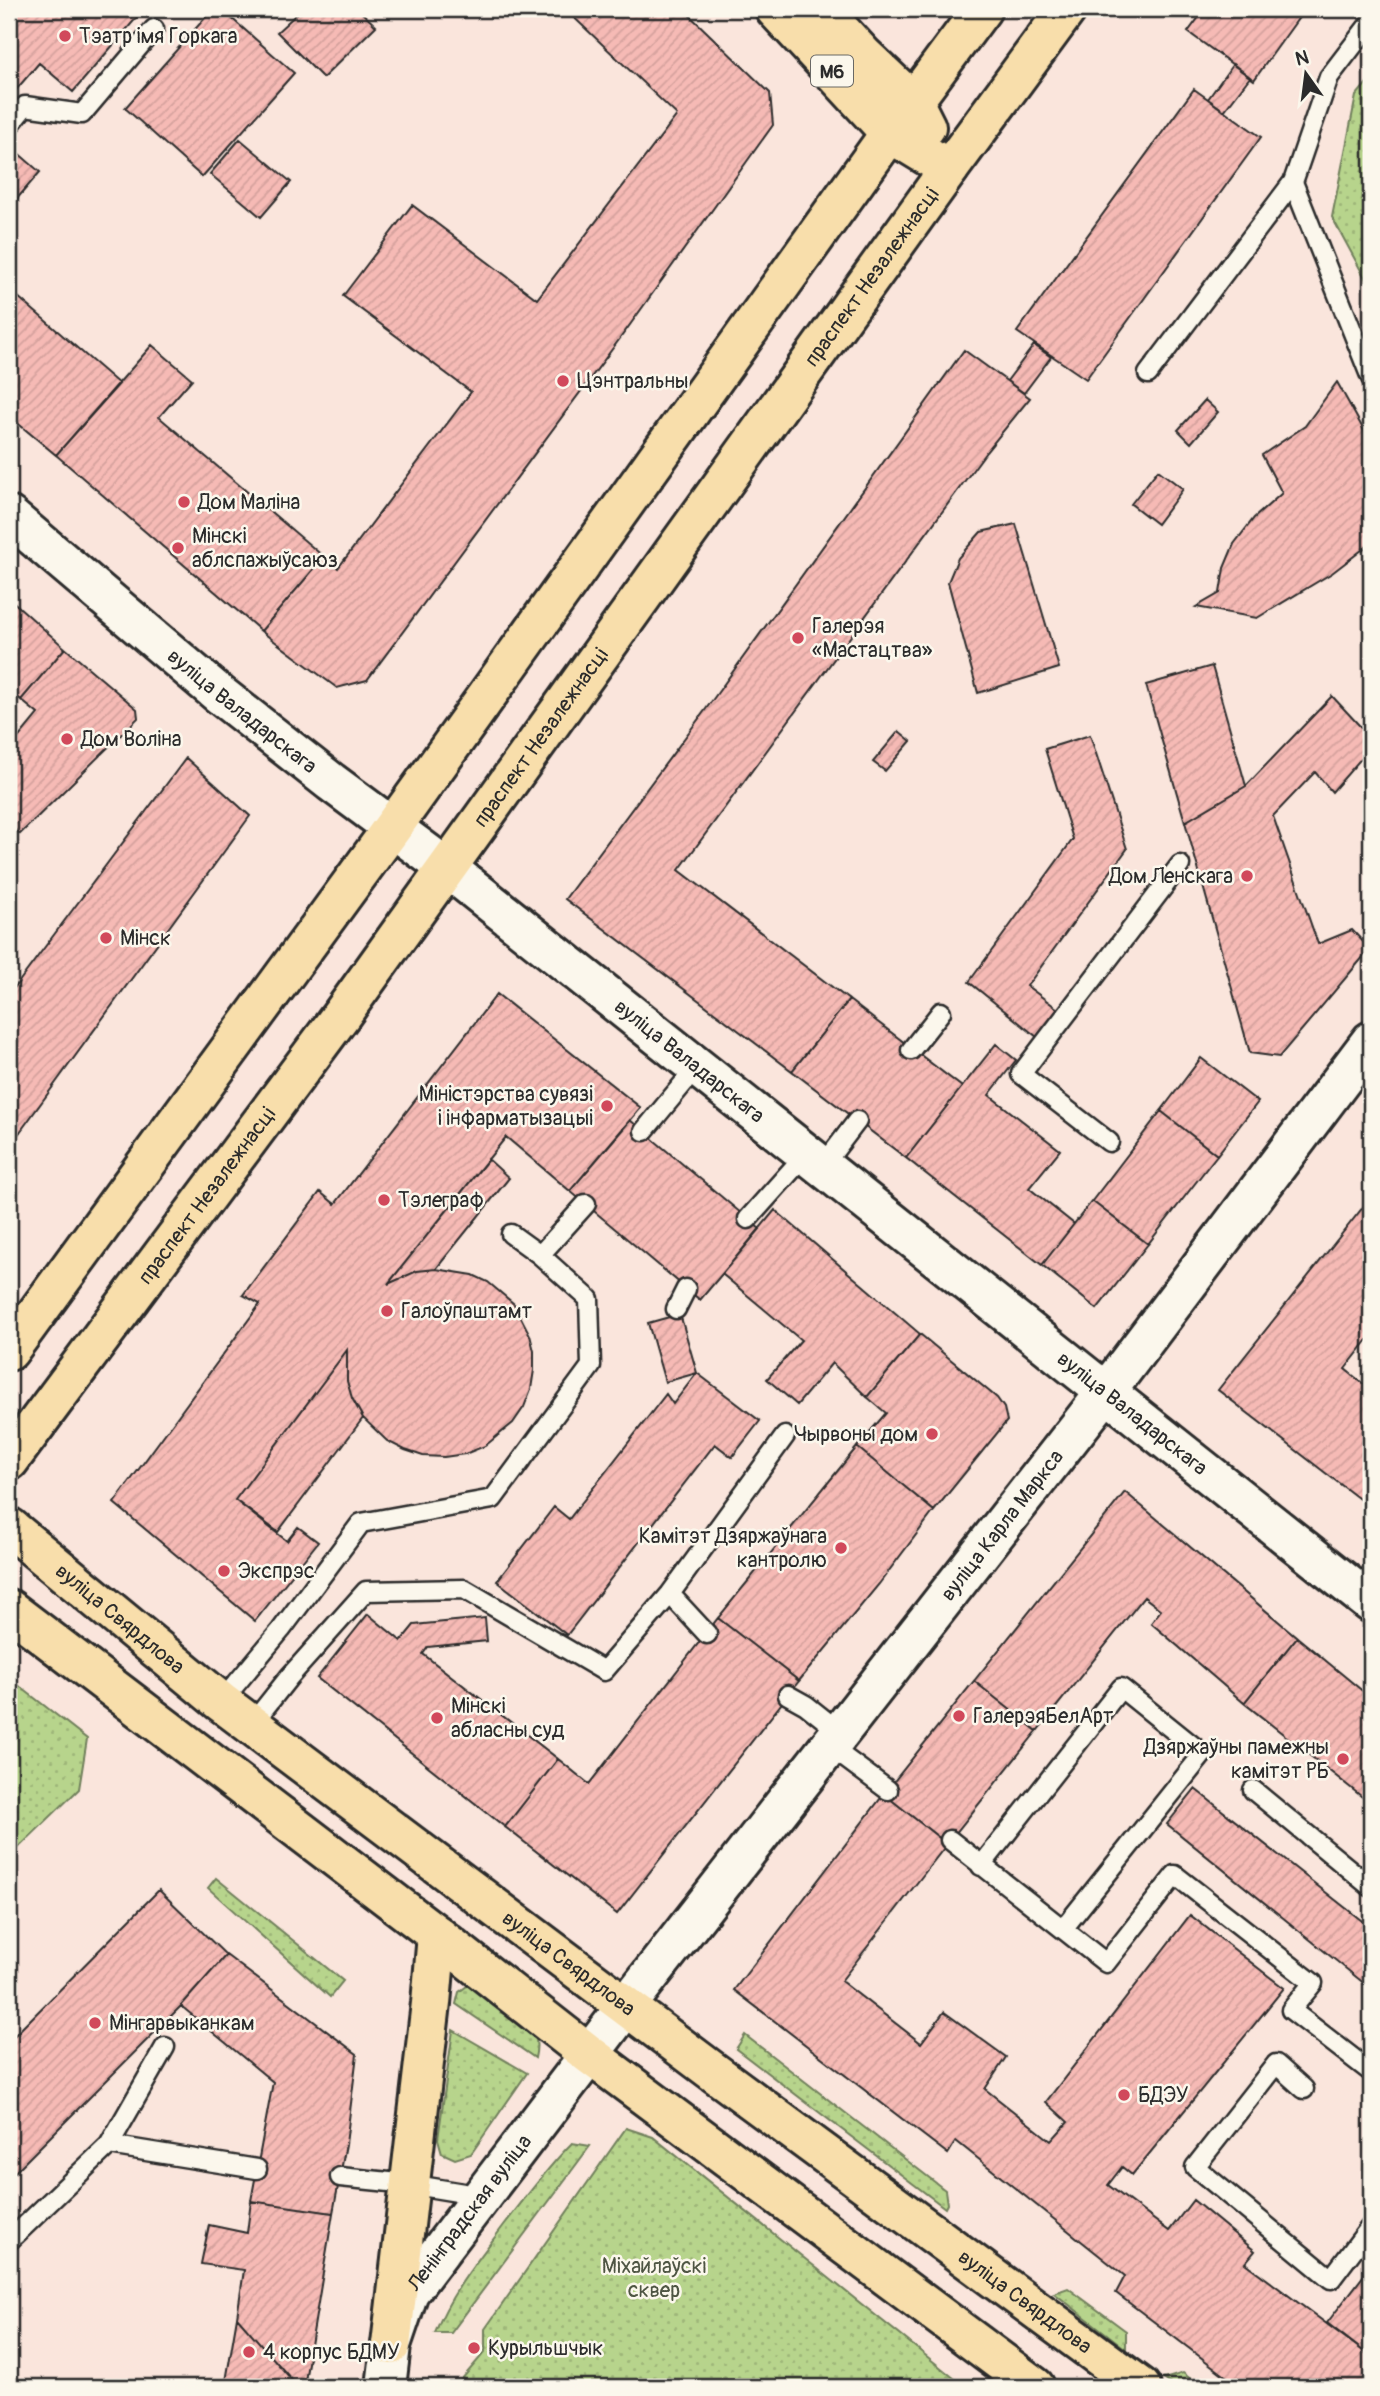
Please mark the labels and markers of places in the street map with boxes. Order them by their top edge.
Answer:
place label: Тэатр імя Горкага [79,23,237,50]
marker: Тэатр імя Горкага [57,28,73,44]
place label: Цэнтральны [577,368,689,395]
marker: Цэнтральны [555,373,571,389]
place label: Дом Маліна [197,489,300,516]
marker: Дом Маліна [176,494,192,510]
place label: Мінскі аблспажыўсаюз [192,523,338,574]
marker: Мінскі аблспажыўсаюз [170,540,186,556]
place label: Галерэя «Мастацтва» [812,613,933,664]
marker: Галерэя «Мастацтва» [790,630,806,646]
place label: Дом Воліна [80,726,181,753]
marker: Дом Воліна [59,731,75,747]
place label: Дом Ленскага [1108,863,1233,890]
marker: Дом Ленскага [1239,868,1255,884]
place label: Мінск [120,925,171,952]
marker: Мінск [98,930,114,946]
place label: Міністэрства сувязі і інфарматызацыі [419,1081,593,1132]
marker: Міністэрства сувязі і інфарматызацыі [599,1098,615,1114]
place label: Тэлеграф [398,1187,484,1214]
marker: Тэлеграф [376,1192,392,1208]
place label: Галоўпаштамт [401,1298,533,1325]
marker: Галоўпаштамт [379,1303,395,1319]
place label: Чырвоны дом [794,1421,918,1448]
marker: Чырвоны дом [924,1426,940,1442]
place label: Камітэт Дзяржаўнага кантролю [639,1523,827,1574]
marker: Камітэт Дзяржаўнага кантролю [833,1540,849,1556]
place label: Экспрэс [238,1558,315,1585]
marker: Экспрэс [216,1563,232,1579]
place label: Мінскі абласны суд [451,1693,565,1744]
place label: ГалерэяБелАрт [973,1703,1114,1730]
marker: ГалерэяБелАрт [951,1708,967,1724]
marker: Мінскі абласны суд [429,1710,445,1726]
place label: Дзяржаўны памежны камітэт РБ [1143,1734,1329,1785]
marker: Дзяржаўны памежны камітэт РБ [1335,1751,1351,1767]
place label: Мінгарвыканкам [109,2010,255,2037]
marker: Мінгарвыканкам [87,2015,103,2031]
place label: БДЭУ [1138,2082,1189,2109]
marker: БДЭУ [1116,2087,1132,2103]
place label: Курыльшчык [488,2335,603,2362]
place label: 4 корпус БДМУ [263,2339,400,2366]
marker: Курыльшчык [466,2340,482,2356]
marker: 4 корпус БДМУ [241,2344,257,2360]

